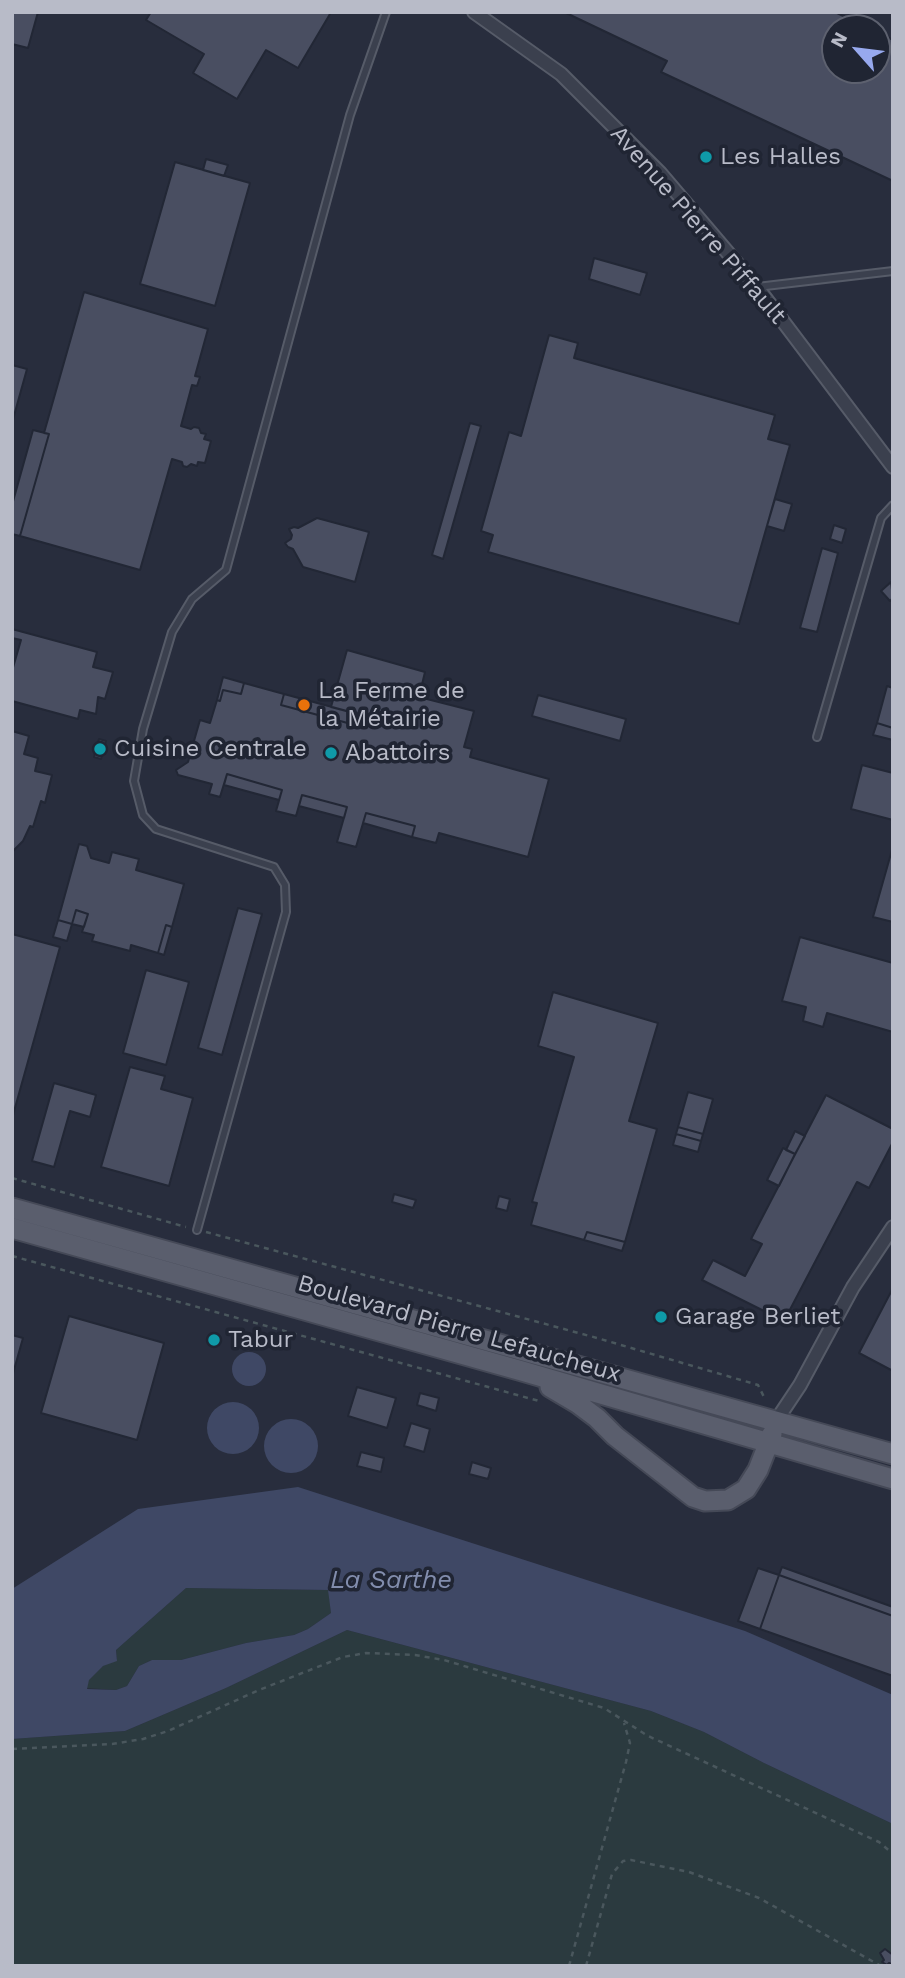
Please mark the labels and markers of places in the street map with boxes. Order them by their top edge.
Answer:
place label: Les Halles [720,143,841,171]
marker: Les Halles [698,149,714,165]
place label: La Ferme de la Métairie [318,677,465,733]
marker: La Ferme de la Métairie [296,697,312,713]
place label: Cuisine Centrale [114,735,307,763]
place label: Abattoirs [345,739,450,767]
marker: Cuisine Centrale [92,741,108,757]
marker: Abattoirs [323,745,339,761]
place label: Garage Berliet [675,1303,840,1331]
marker: Garage Berliet [653,1309,669,1325]
place label: Tabur [228,1326,293,1354]
marker: Tabur [206,1332,222,1348]

